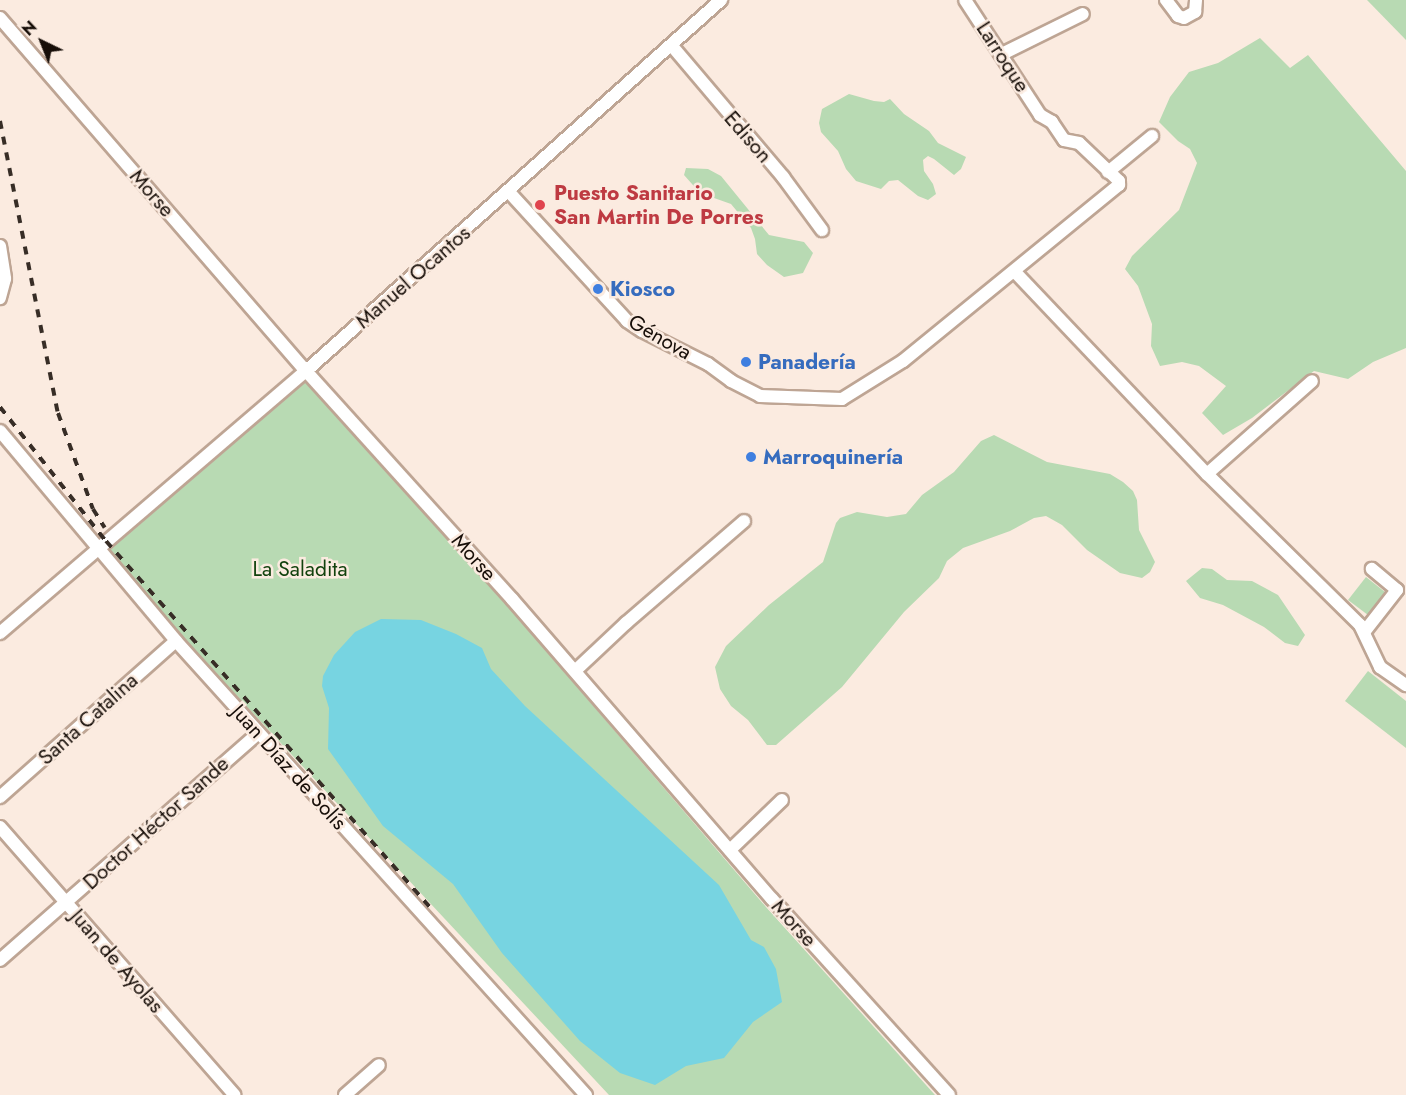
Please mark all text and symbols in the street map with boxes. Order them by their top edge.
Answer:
north arrow [12,12,72,72]
text: N [17,16,42,41]
street label: Larroque [971,17,1035,97]
street label: Edison [719,106,777,168]
street label: Morse [124,164,180,222]
place label: Puesto Sanitario San Martin De Porres [554,180,763,230]
marker: Puesto Sanitario San Martin De Porres [531,196,549,214]
street label: Manuel Ocantos [350,220,476,334]
place label: Kiosco [610,276,675,302]
marker: Kiosco [591,282,605,296]
street label: Génova [624,309,696,365]
place label: Panadería [758,349,856,375]
marker: Panadería [739,355,753,369]
place label: Marroquinería [763,444,903,470]
marker: Marroquinería [744,450,758,464]
street label: Morse [446,528,502,586]
park label: La Saladita [253,556,347,582]
street label: Santa Catalina [33,668,143,770]
street label: Juan Díaz de Solís [226,699,352,835]
street label: Doctor Héctor Sande [78,751,234,895]
street label: Morse [766,894,822,952]
street label: Juan de Ayolas [65,904,169,1018]

